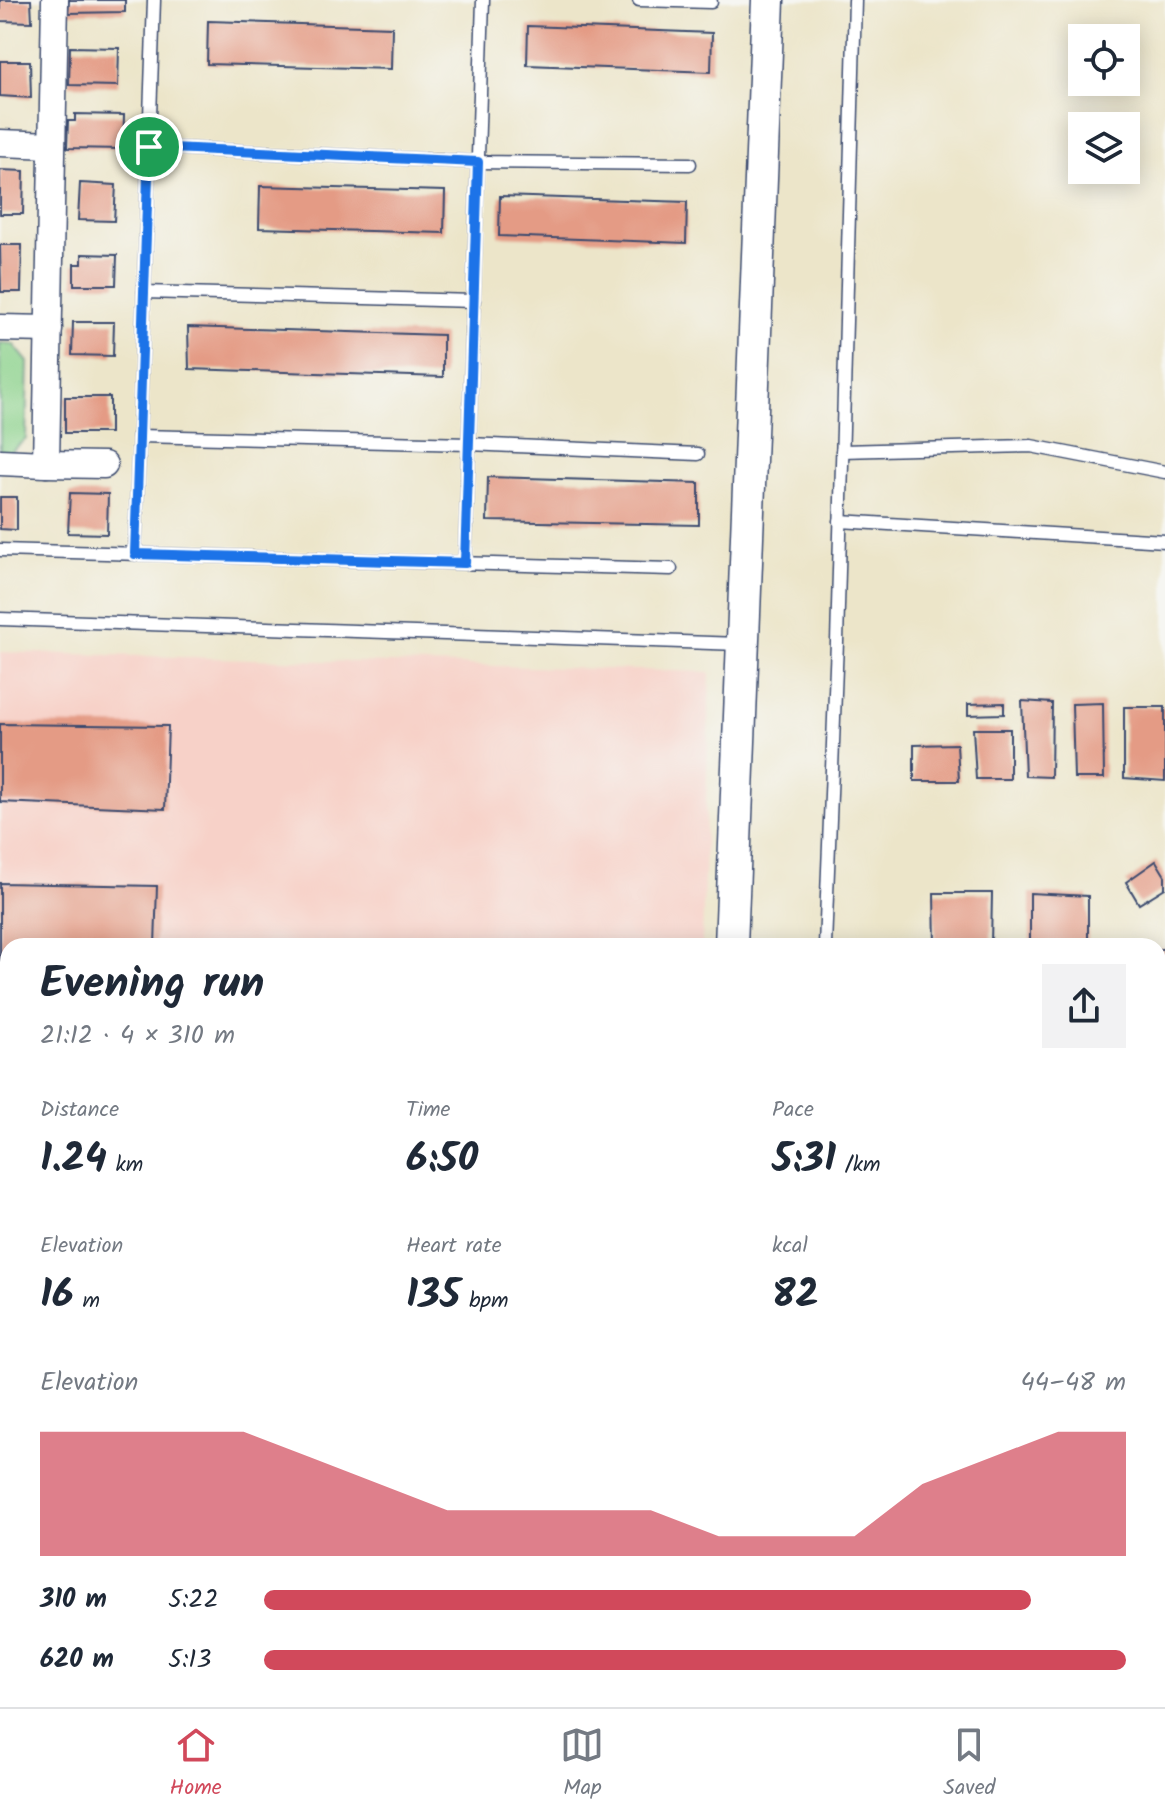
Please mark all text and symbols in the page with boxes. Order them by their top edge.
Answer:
map controls [1068,24,1140,184]
button: locate [1068,24,1140,96]
button: layers [1068,112,1140,184]
pin [115,113,183,181]
icon: arrive [127,125,171,169]
text: Evening run [40,950,264,1020]
button: share [1042,964,1126,1048]
text: 21:12 · 4 × 310 m [40,1015,235,1057]
text: Distance [40,1093,119,1128]
text: Time [406,1093,450,1128]
text: Pace [772,1093,814,1128]
text: 1.24 [40,1128,107,1192]
text: 6:50 [406,1128,478,1192]
text: 5:31 [772,1128,836,1192]
text: km [107,1148,143,1183]
text: /km [836,1148,881,1183]
text: Elevation [40,1229,123,1264]
text: Heart rate [406,1229,502,1264]
text: kcal [772,1229,808,1264]
text: 16 [40,1264,74,1328]
text: 135 [406,1264,460,1328]
text: 82 [772,1264,819,1328]
text: m [74,1284,100,1319]
text: bpm [460,1284,509,1319]
text: Elevation [40,1362,138,1404]
text: 44–48 m [1020,1362,1126,1404]
text: 310 m [40,1579,107,1621]
text: 5:22 [168,1579,219,1621]
text: 620 m [40,1639,114,1681]
text: 5:13 [168,1639,211,1681]
tab: Home [169,1723,222,1806]
tab: Map [560,1723,604,1806]
tab: Saved [943,1723,996,1806]

